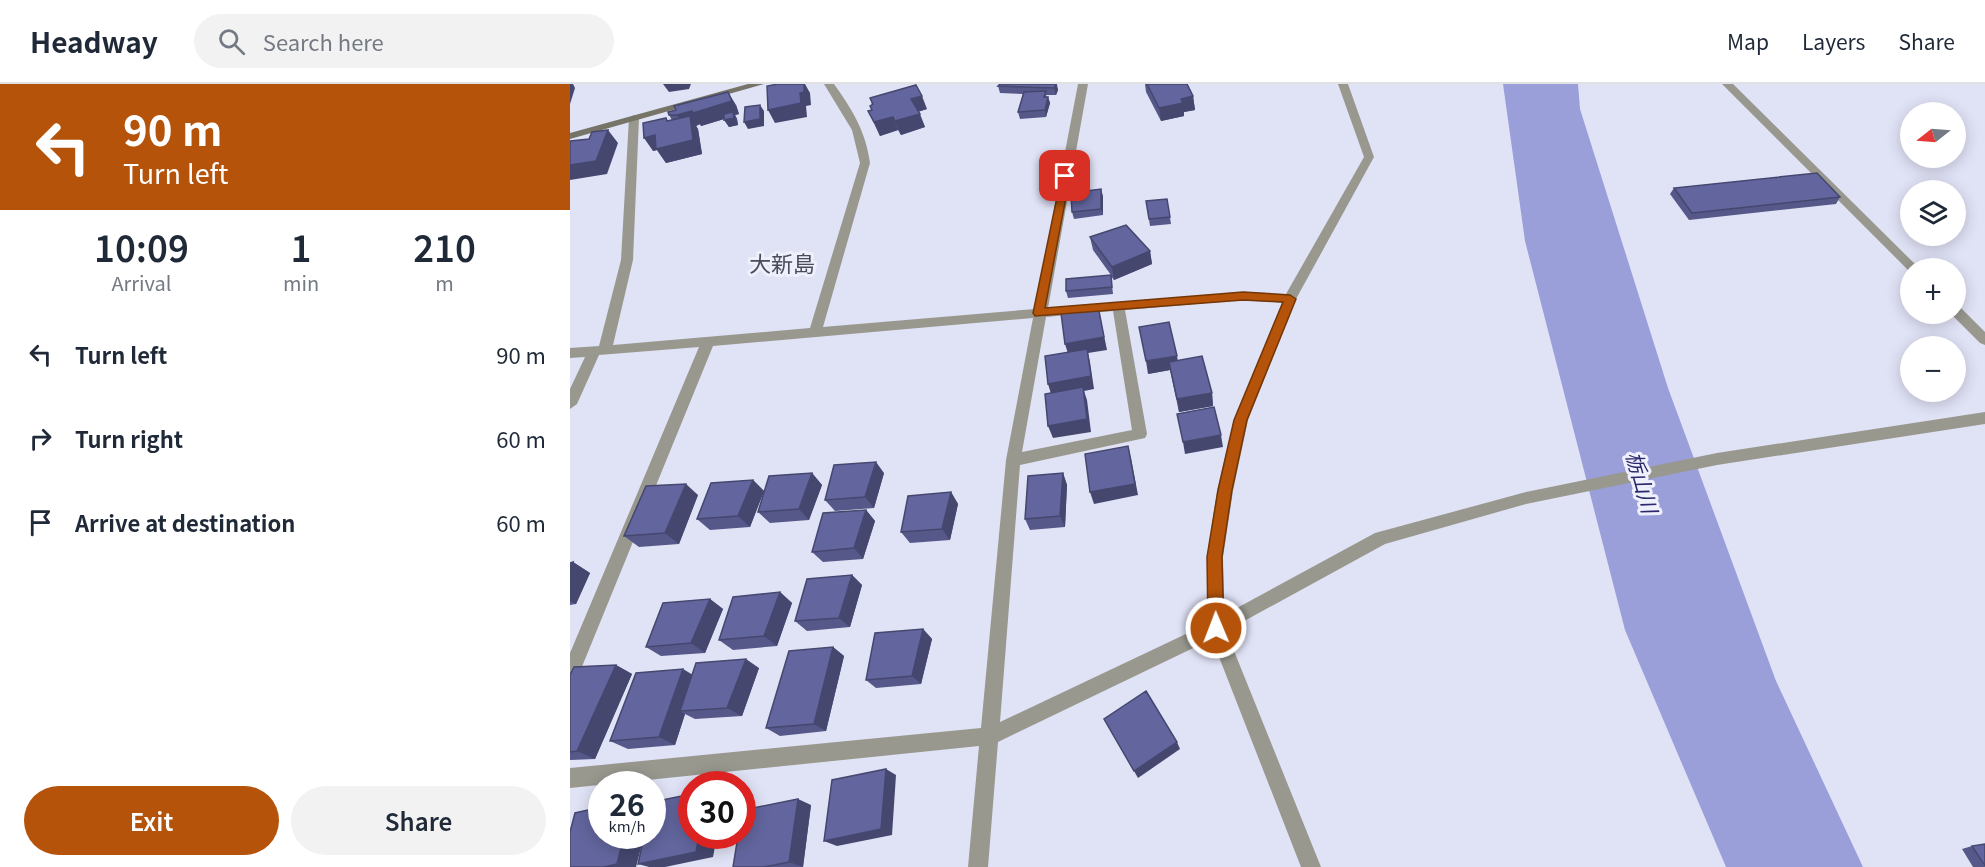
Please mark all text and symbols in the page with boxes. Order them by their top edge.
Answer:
search box [194,14,614,68]
text: Headway [30,21,158,61]
icon: search [215,25,248,58]
text: Search here [263,25,384,57]
text: Map [1727,26,1769,56]
text: Layers [1802,26,1865,56]
text: Share [1898,26,1955,56]
text: 90 m [123,97,223,158]
north arrow [1900,102,1966,168]
map controls [1900,102,1966,402]
icon: left [24,108,102,186]
pin [1039,150,1090,201]
text: Turn left [123,153,229,192]
icon: arrive [1048,159,1081,192]
button: layers [1900,180,1966,246]
text: 10:09 [94,220,189,272]
text: 1 [291,220,311,272]
text: 210 [413,220,476,272]
district label: 大新島 [749,246,815,278]
button: + [1900,258,1966,324]
text: Arrival [111,268,171,297]
text: min [283,268,319,297]
text: m [435,268,454,297]
button: − [1900,336,1966,402]
icon: left [24,338,57,371]
text: Turn left [75,338,167,370]
text: 90 m [496,338,546,370]
icon: right [24,422,57,455]
text: Turn right [75,422,183,454]
text: 60 m [496,422,546,454]
water label: 栃山川 [1620,448,1667,518]
icon: arrive [24,506,57,539]
text: Arrive at destination [75,506,295,538]
text: 60 m [496,506,546,538]
position arrow [1184,596,1248,660]
speed limit sign: 30 [678,771,756,849]
text: 26 [609,781,645,825]
button: Exit [24,786,279,855]
button: Share [291,786,546,855]
text: km/h [608,815,646,836]

